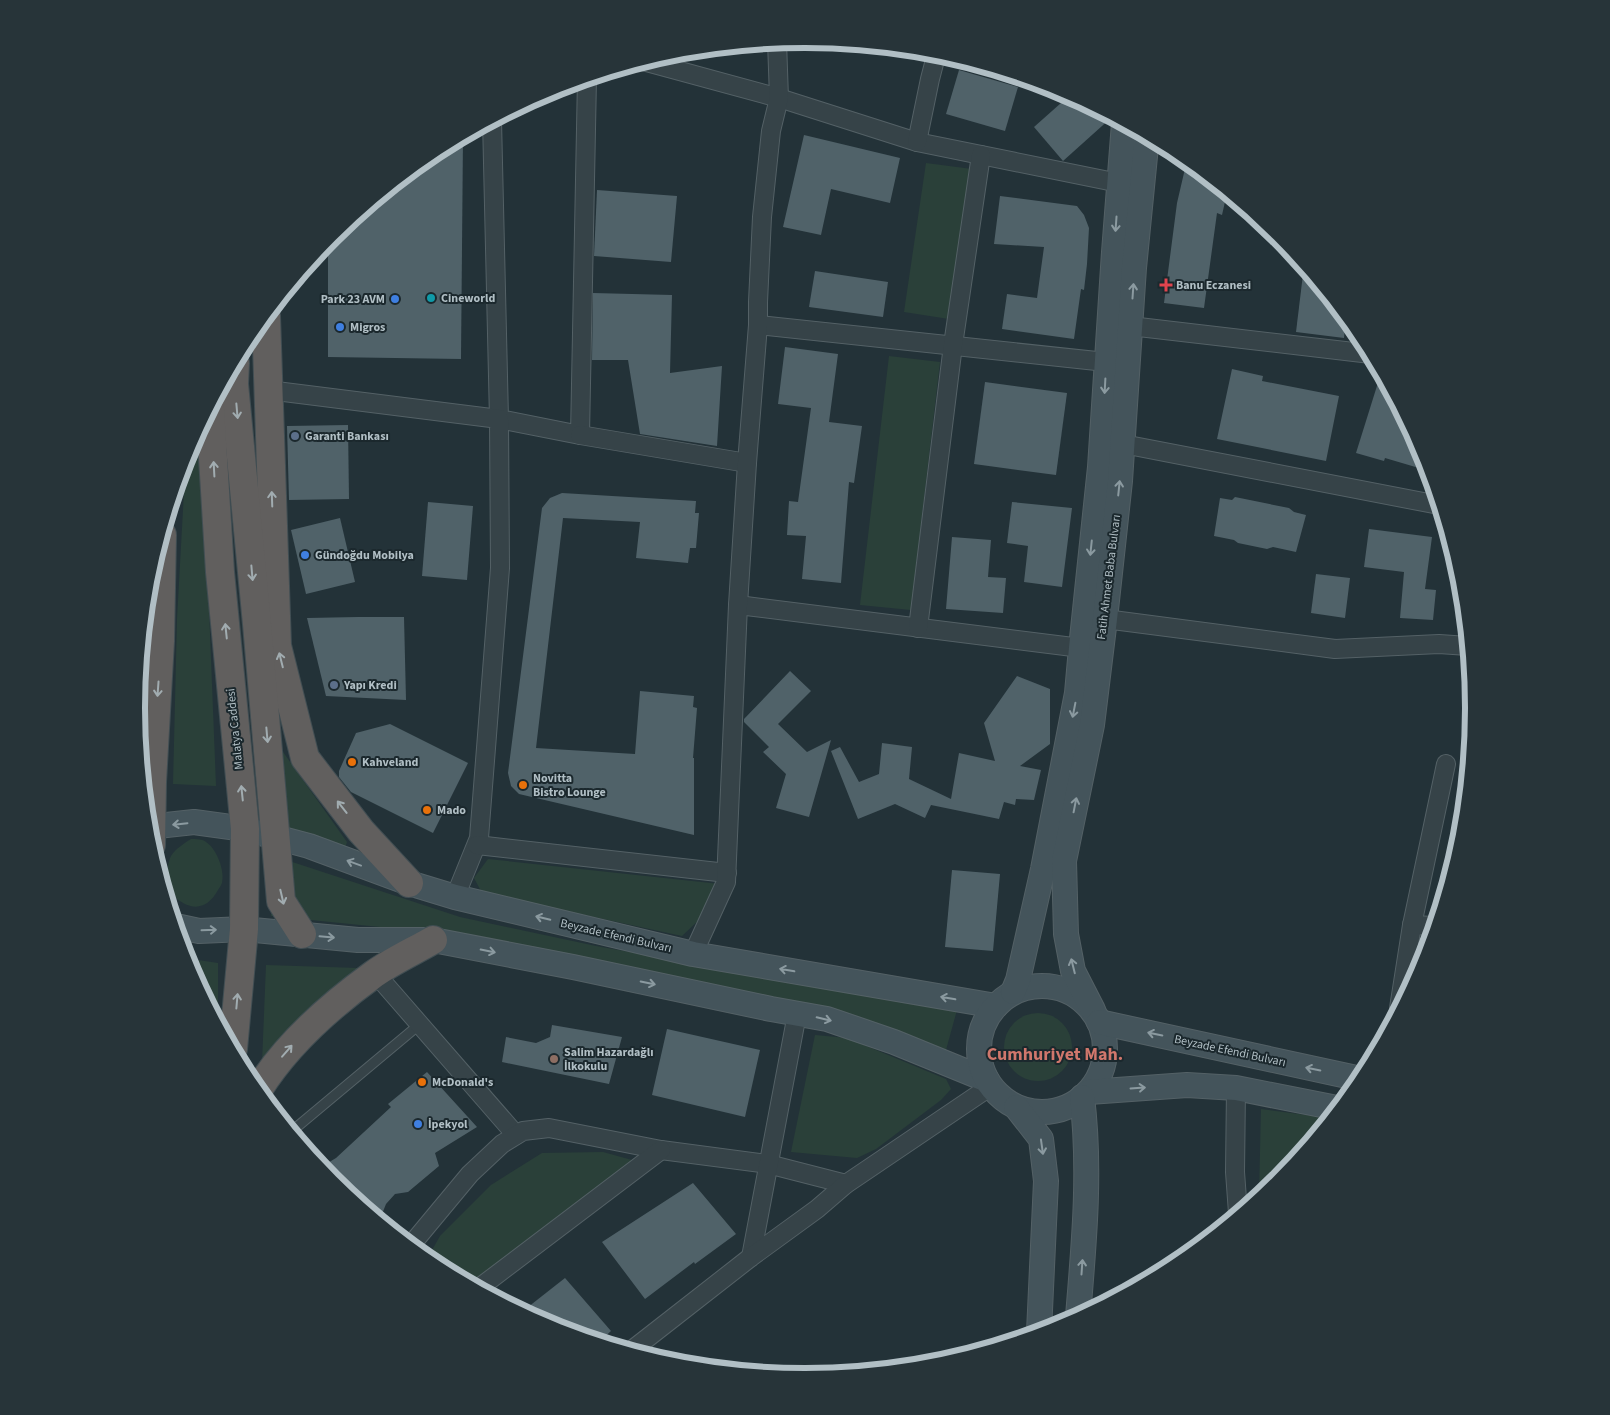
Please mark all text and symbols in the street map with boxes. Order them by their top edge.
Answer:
one-way arrow [1111,216,1120,232]
place label: Banu Eczanesi [1176,277,1251,294]
marker: Banu Eczanesi [1160,279,1172,291]
one-way arrow [1128,284,1137,300]
place label: Cineworld [441,290,495,307]
place label: Park 23 AVM [321,291,385,308]
marker: Cineworld [425,292,437,304]
marker: Park 23 AVM [389,293,401,305]
place label: Migros [350,319,385,336]
marker: Migros [334,321,346,333]
one-way arrow [1100,378,1109,394]
one-way arrow [232,403,242,419]
place label: Garanti Bankası [305,428,389,445]
marker: Garanti Bankası [289,430,301,442]
one-way arrow [209,462,218,478]
one-way arrow [1114,481,1124,497]
one-way arrow [267,491,276,507]
street label: Fatih Ahmet Baba Bulvarı [1093,514,1125,640]
one-way arrow [1086,540,1096,556]
place label: Gündoğdu Mobilya [315,547,414,564]
marker: Gündoğdu Mobilya [299,549,311,561]
one-way arrow [248,565,257,581]
one-way arrow [221,624,231,640]
one-way arrow [275,653,285,669]
place label: Yapı Kredi [343,677,397,694]
marker: Yapı Kredi [328,679,340,691]
one-way arrow [153,680,162,696]
street label: Malatya Caddesi [222,687,248,771]
one-way arrow [1069,701,1078,717]
one-way arrow [262,727,272,743]
place label: Kahveland [362,754,419,771]
marker: Kahveland [346,756,358,768]
place label: Novitta Bistro Lounge [533,770,606,801]
marker: Novitta Bistro Lounge [517,779,529,791]
one-way arrow [237,785,247,801]
one-way arrow [1071,798,1081,814]
one-way arrow [337,801,348,814]
place label: Mado [437,802,466,819]
marker: Mado [421,804,433,816]
one-way arrow [172,819,188,829]
one-way arrow [347,858,362,867]
one-way arrow [277,888,287,904]
one-way arrow [535,913,551,922]
street label: Beyzade Efendi Bulvarı [559,915,673,957]
one-way arrow [201,926,217,935]
one-way arrow [319,932,335,941]
one-way arrow [480,946,496,956]
one-way arrow [1068,958,1077,974]
one-way arrow [780,965,796,975]
one-way arrow [639,979,655,988]
one-way arrow [940,992,956,1002]
one-way arrow [233,993,242,1009]
one-way arrow [815,1015,831,1024]
one-way arrow [1147,1029,1163,1039]
street label: Beyzade Efendi Bulvarı [1173,1031,1287,1071]
district label: Cumhuriyet Mah. [987,1042,1123,1067]
place label: Salim Hazardağlı İlkokulu [564,1044,654,1075]
one-way arrow [282,1045,293,1058]
marker: Salim Hazardağlı İlkokulu [548,1053,560,1065]
one-way arrow [1306,1064,1322,1073]
place label: McDonald's [432,1074,493,1091]
marker: McDonald's [416,1076,428,1088]
one-way arrow [1129,1084,1145,1093]
place label: İpekyol [428,1116,468,1133]
marker: İpekyol [412,1118,424,1130]
one-way arrow [1037,1138,1047,1154]
one-way arrow [1077,1260,1087,1276]

